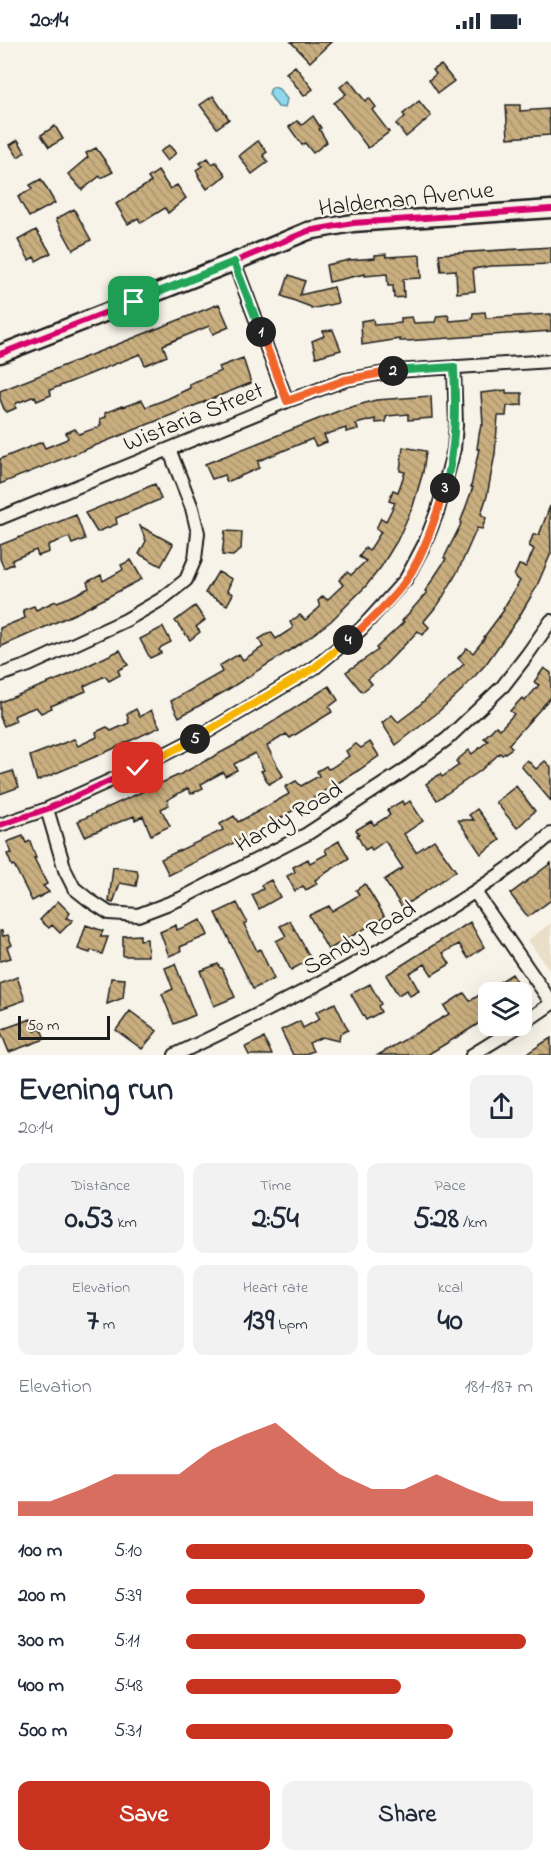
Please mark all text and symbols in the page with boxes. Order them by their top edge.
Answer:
text: 20:14 [30,5,68,37]
street label: Haldeman Avenue [317,174,496,227]
pin [108,276,159,327]
icon: arrive [117,285,150,318]
pin: 1 [246,317,276,347]
text: 1 [258,320,264,344]
pin: 2 [378,356,408,386]
text: 2 [389,359,397,383]
street label: Wistaria Street [119,374,269,462]
pin: 3 [430,473,460,503]
text: 3 [442,476,448,500]
pin: 4 [333,625,363,655]
text: 4 [345,628,351,652]
pin: 5 [180,724,210,754]
text: 5 [190,727,200,751]
pin [112,742,163,793]
icon: check [121,751,154,784]
street label: Hardy Road [229,773,351,864]
street label: Sandy Road [297,892,424,986]
map controls [478,982,532,1036]
button: layers [478,982,532,1036]
scale bar [18,1013,110,1040]
text: 50 m [27,1014,59,1038]
text: Evening run [18,1067,173,1115]
button: share [470,1075,533,1138]
text: 20:14 [18,1114,53,1143]
text: Distance [71,1174,130,1198]
text: Time [260,1174,291,1198]
text: Pace [435,1174,466,1198]
text: 0.53 [65,1198,113,1242]
text: 2:54 [252,1198,299,1242]
text: 5:28 [413,1198,459,1242]
text: km [113,1211,137,1235]
text: /km [459,1211,487,1235]
text: Elevation [71,1276,130,1300]
text: Heart rate [243,1276,308,1300]
text: kcal [437,1276,463,1300]
text: 7 [86,1300,99,1344]
text: 139 [243,1300,274,1344]
text: 40 [438,1300,463,1344]
text: m [99,1313,115,1337]
text: bpm [274,1313,308,1337]
text: Elevation [18,1373,92,1402]
text: 181–187 m [464,1373,533,1402]
text: 100 m [18,1537,62,1566]
text: 5:10 [114,1537,142,1566]
text: 200 m [18,1582,66,1611]
text: 5:39 [114,1582,141,1611]
text: 300 m [18,1627,64,1656]
text: 5:11 [114,1627,140,1656]
text: 400 m [18,1672,64,1701]
text: 5:48 [114,1672,143,1701]
text: 500 m [18,1717,67,1746]
text: 5:31 [114,1717,142,1746]
button: Save [18,1781,270,1850]
button: Share [282,1781,533,1850]

